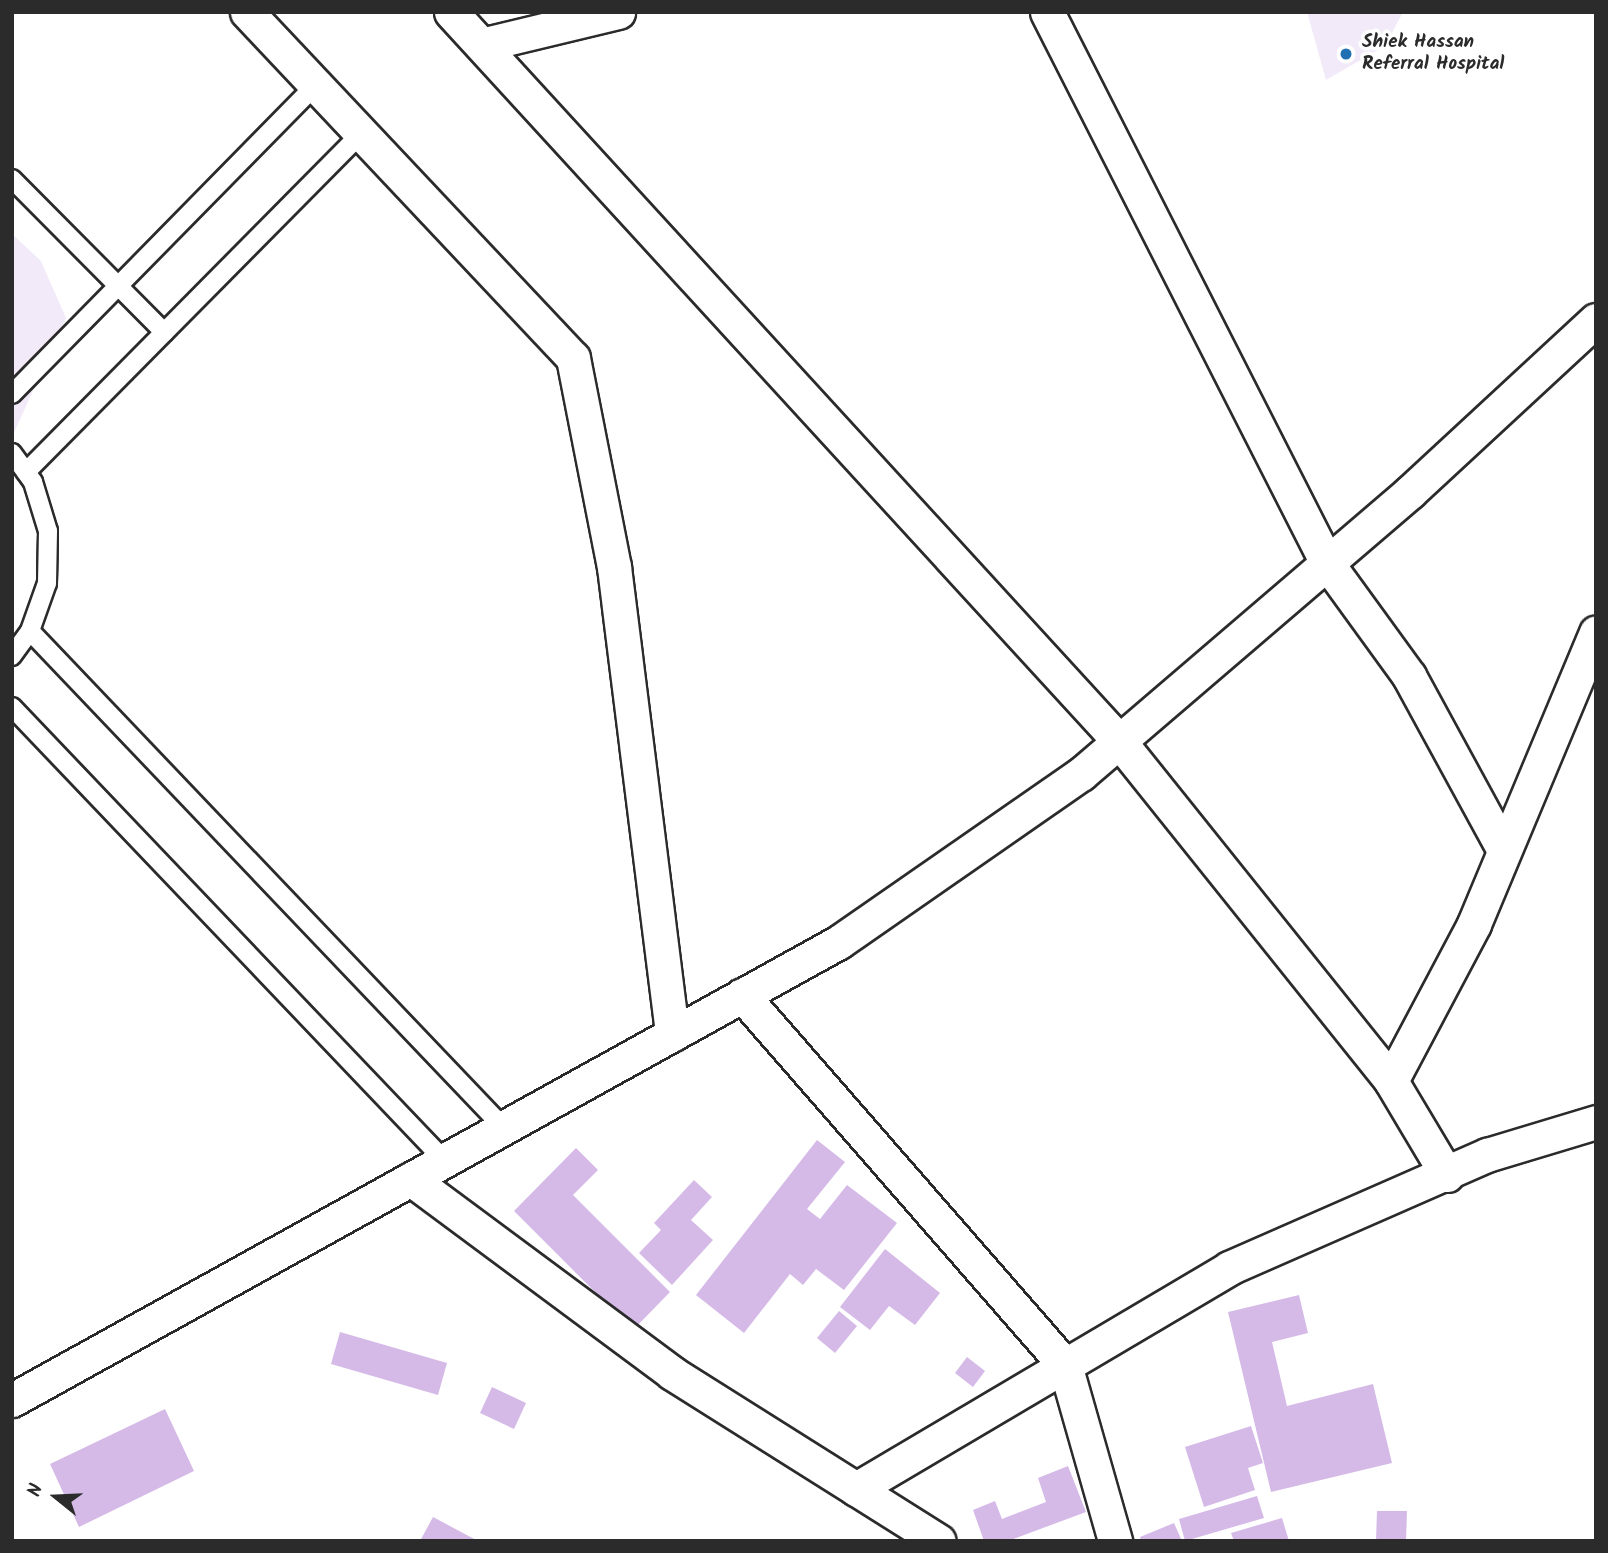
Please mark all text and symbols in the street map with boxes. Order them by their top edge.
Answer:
place label: Shiek Hassan Referral Hospital [1362,32,1504,76]
marker: Shiek Hassan Referral Hospital [1336,44,1356,64]
north arrow [21,1462,91,1532]
text: N [20,1480,52,1501]

